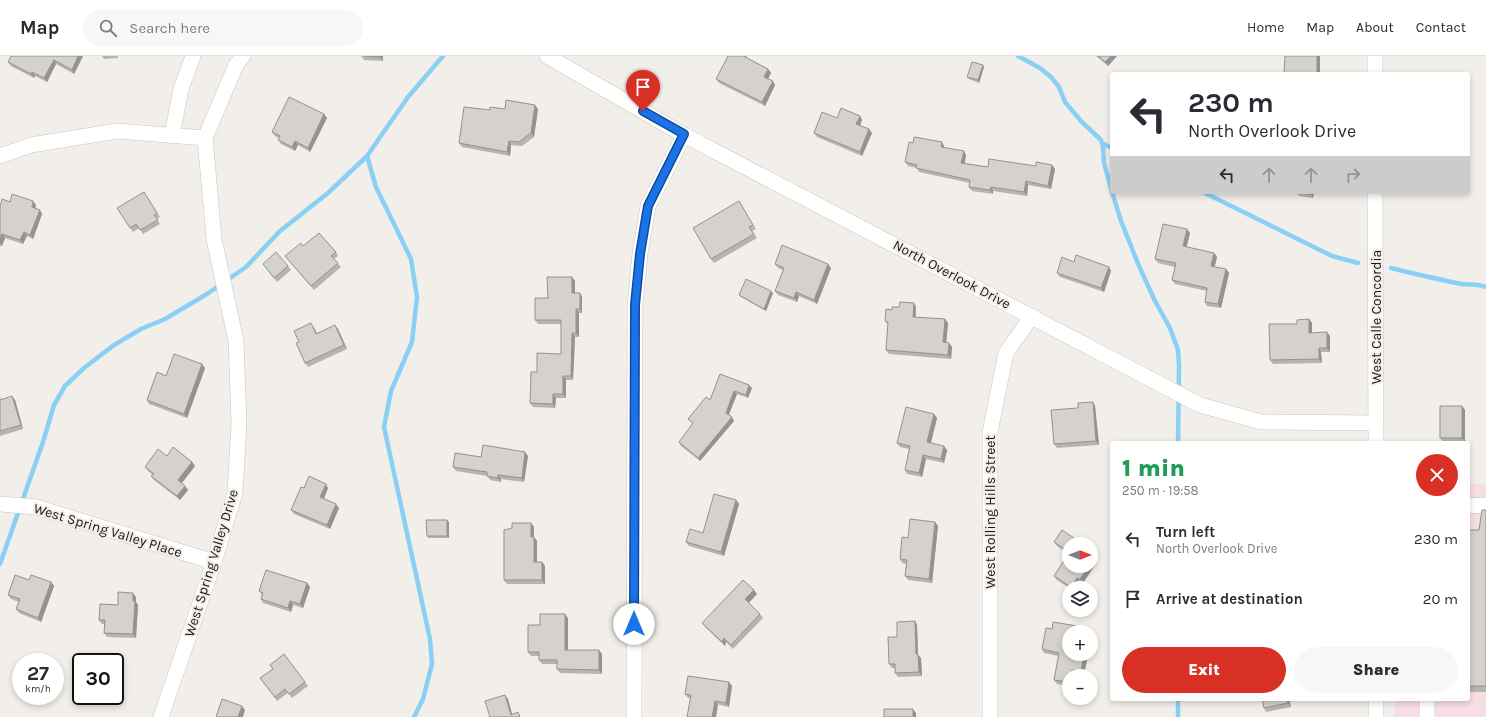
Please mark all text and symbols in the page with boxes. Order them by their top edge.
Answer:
search box [83,10,363,46]
text: Map [20,17,59,39]
icon: search [97,17,119,39]
text: Search here [129,19,210,37]
text: Home [1247,19,1284,36]
text: Map [1306,19,1334,36]
text: About [1356,19,1394,36]
text: Contact [1416,19,1466,36]
pin [626,70,660,111]
icon: arrive [632,76,654,98]
text: 230 m [1188,86,1274,119]
icon: left [1122,88,1174,140]
text: North Overlook Drive [1188,120,1356,142]
icon: left [1216,164,1238,186]
icon: ahead [1258,164,1280,186]
icon: ahead [1300,164,1322,186]
icon: right [1342,164,1364,186]
street label: North Overlook Drive [890,236,1013,313]
street label: West Calle Concordia [1368,250,1385,384]
street label: West Rolling Hills Street [982,435,999,589]
text: 1 min [1122,454,1185,482]
button: close [1416,454,1458,496]
text: 250 m · 19:58 [1122,483,1199,498]
street label: West Spring Valley Drive [181,487,242,639]
street label: West Spring Valley Place [31,500,184,561]
text: Turn left [1156,523,1215,541]
icon: left [1122,528,1144,550]
text: 230 m [1414,530,1458,548]
north arrow [1062,537,1098,573]
map controls [1062,537,1098,705]
text: North Overlook Drive [1156,541,1277,556]
button: layers [1062,581,1098,617]
icon: arrive [1122,588,1144,610]
text: Arrive at destination [1156,590,1303,608]
text: 20 m [1423,590,1458,608]
position arrow [613,603,655,645]
button: + [1062,625,1098,661]
button: Exit [1122,647,1286,693]
button: Share [1294,647,1458,693]
speed limit sign: 30 [72,653,124,705]
text: 27 [27,662,49,685]
button: − [1062,669,1098,705]
text: km/h [25,683,51,695]

